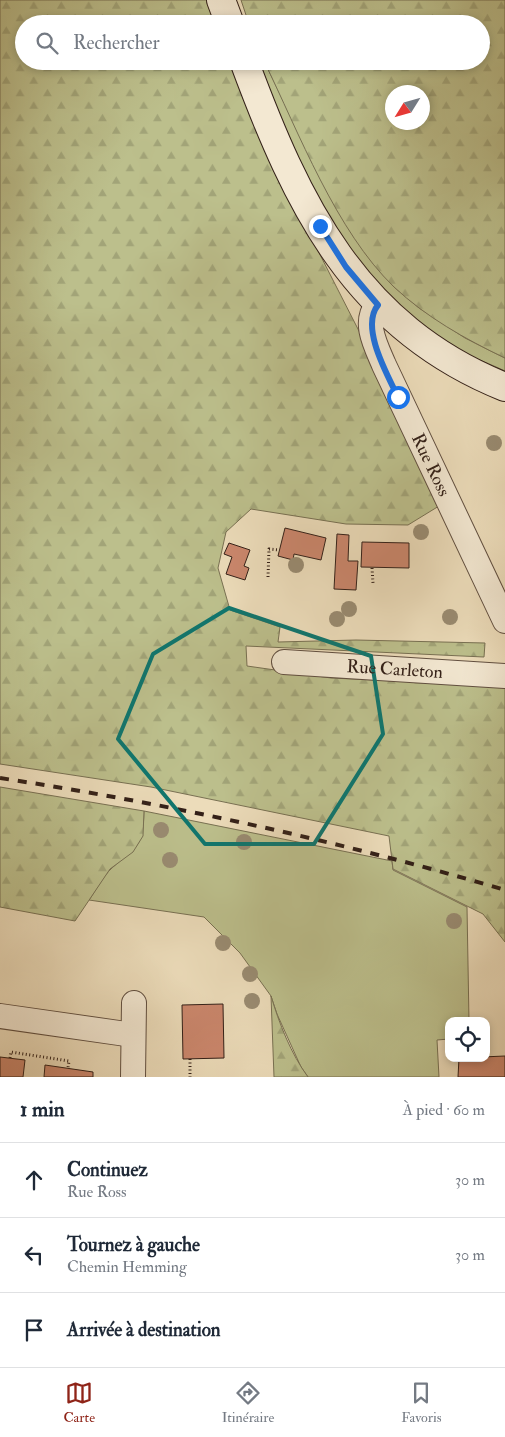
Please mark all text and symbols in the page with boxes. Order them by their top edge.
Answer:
search box [15,15,490,70]
icon: search [33,29,61,57]
text: Rechercher [73,31,160,55]
north arrow [385,85,430,130]
route end [309,215,332,238]
route start [387,386,410,409]
street label: Rue Ross [406,430,456,500]
street label: Rue Carleton [346,654,444,684]
map controls [445,1017,490,1062]
button: locate [445,1017,490,1062]
text: 1 min [20,1096,65,1123]
text: À pied · 60 m [403,1100,485,1120]
text: Continuez [67,1158,148,1182]
icon: ahead [20,1166,48,1194]
text: 30 m [455,1170,485,1190]
text: Rue Ross [67,1182,127,1202]
text: Tournez à gauche [67,1233,200,1257]
icon: left [20,1241,48,1269]
text: 30 m [455,1245,485,1265]
text: Chemin Hemming [67,1257,187,1277]
icon: arrive [20,1316,48,1344]
text: Arrivée à destination [67,1318,221,1342]
tab: Carte [63,1379,95,1426]
tab: Itinéraire [222,1379,274,1426]
tab: Favoris [401,1379,442,1426]

